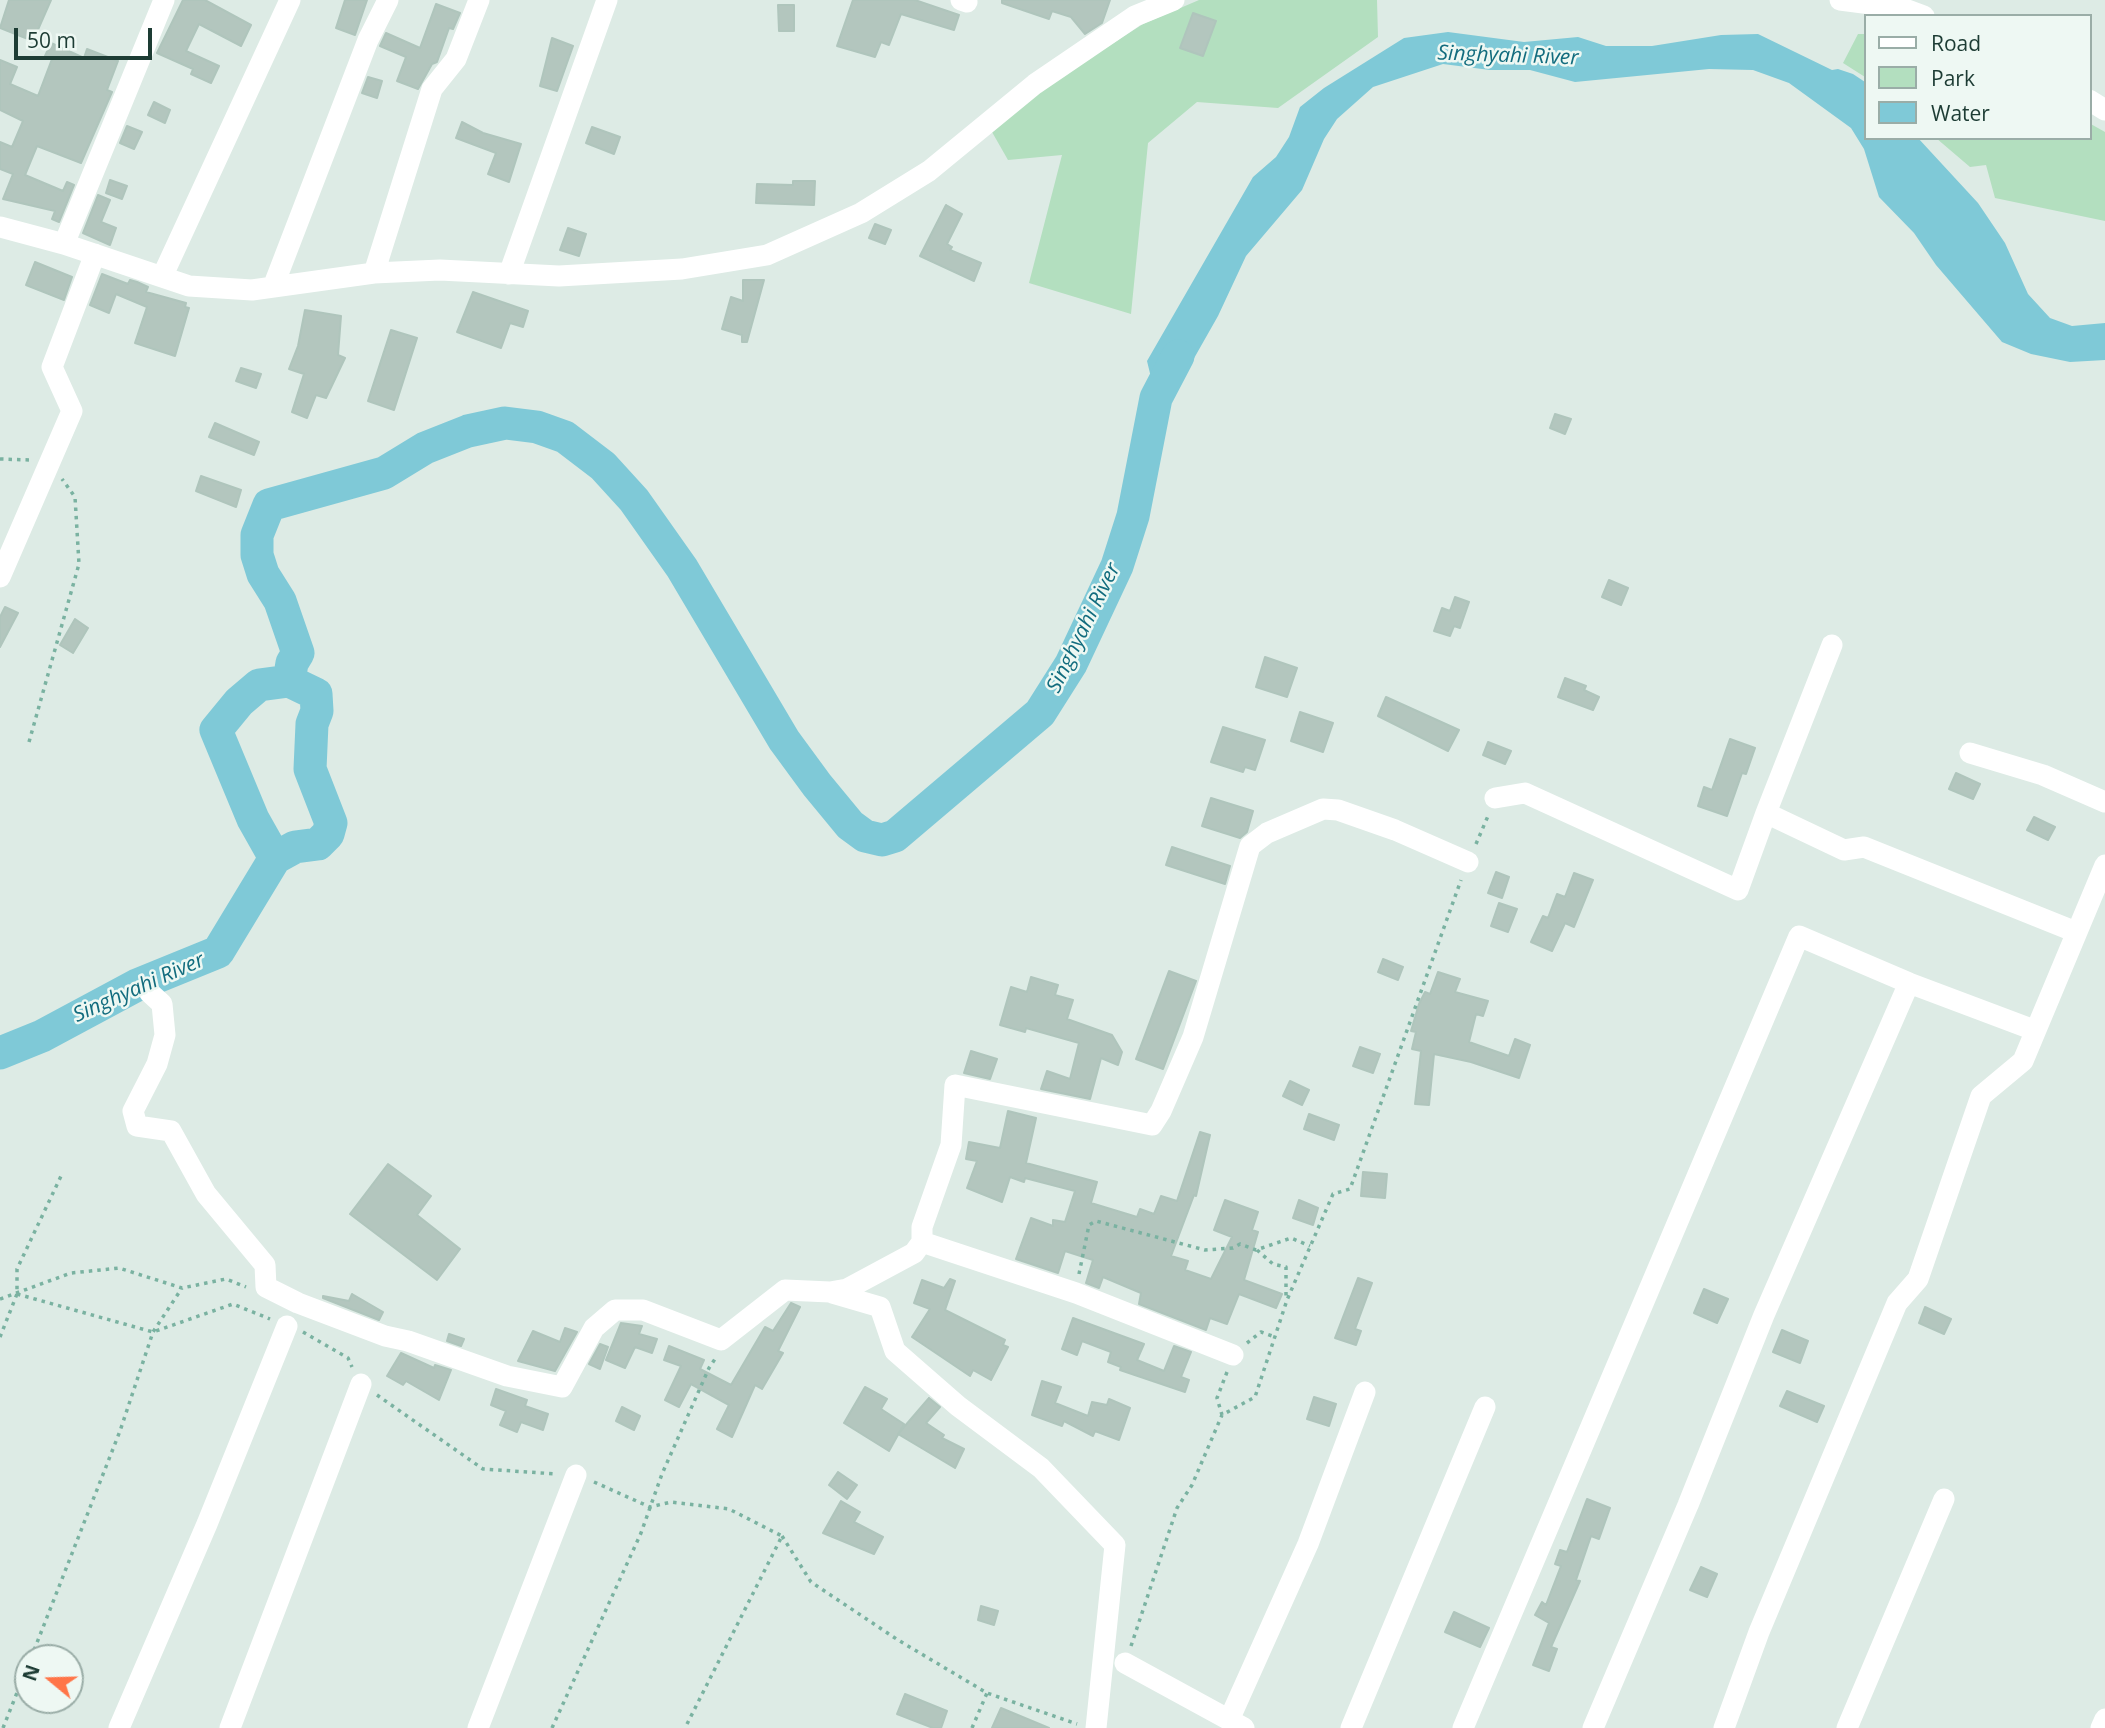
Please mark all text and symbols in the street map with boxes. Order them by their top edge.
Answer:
scale bar [18,14,156,58]
legend [1864,14,2091,140]
text: 50 m [27,26,76,54]
text: Road [1931,29,1981,57]
water label: Singhyahi River [1437,41,1579,71]
text: Park [1931,64,1975,92]
text: Water [1931,99,1990,127]
water label: Singhyahi River [1042,559,1126,697]
water label: Singhyahi River [69,948,209,1028]
north arrow [14,1644,84,1714]
text: N [16,1661,46,1684]

